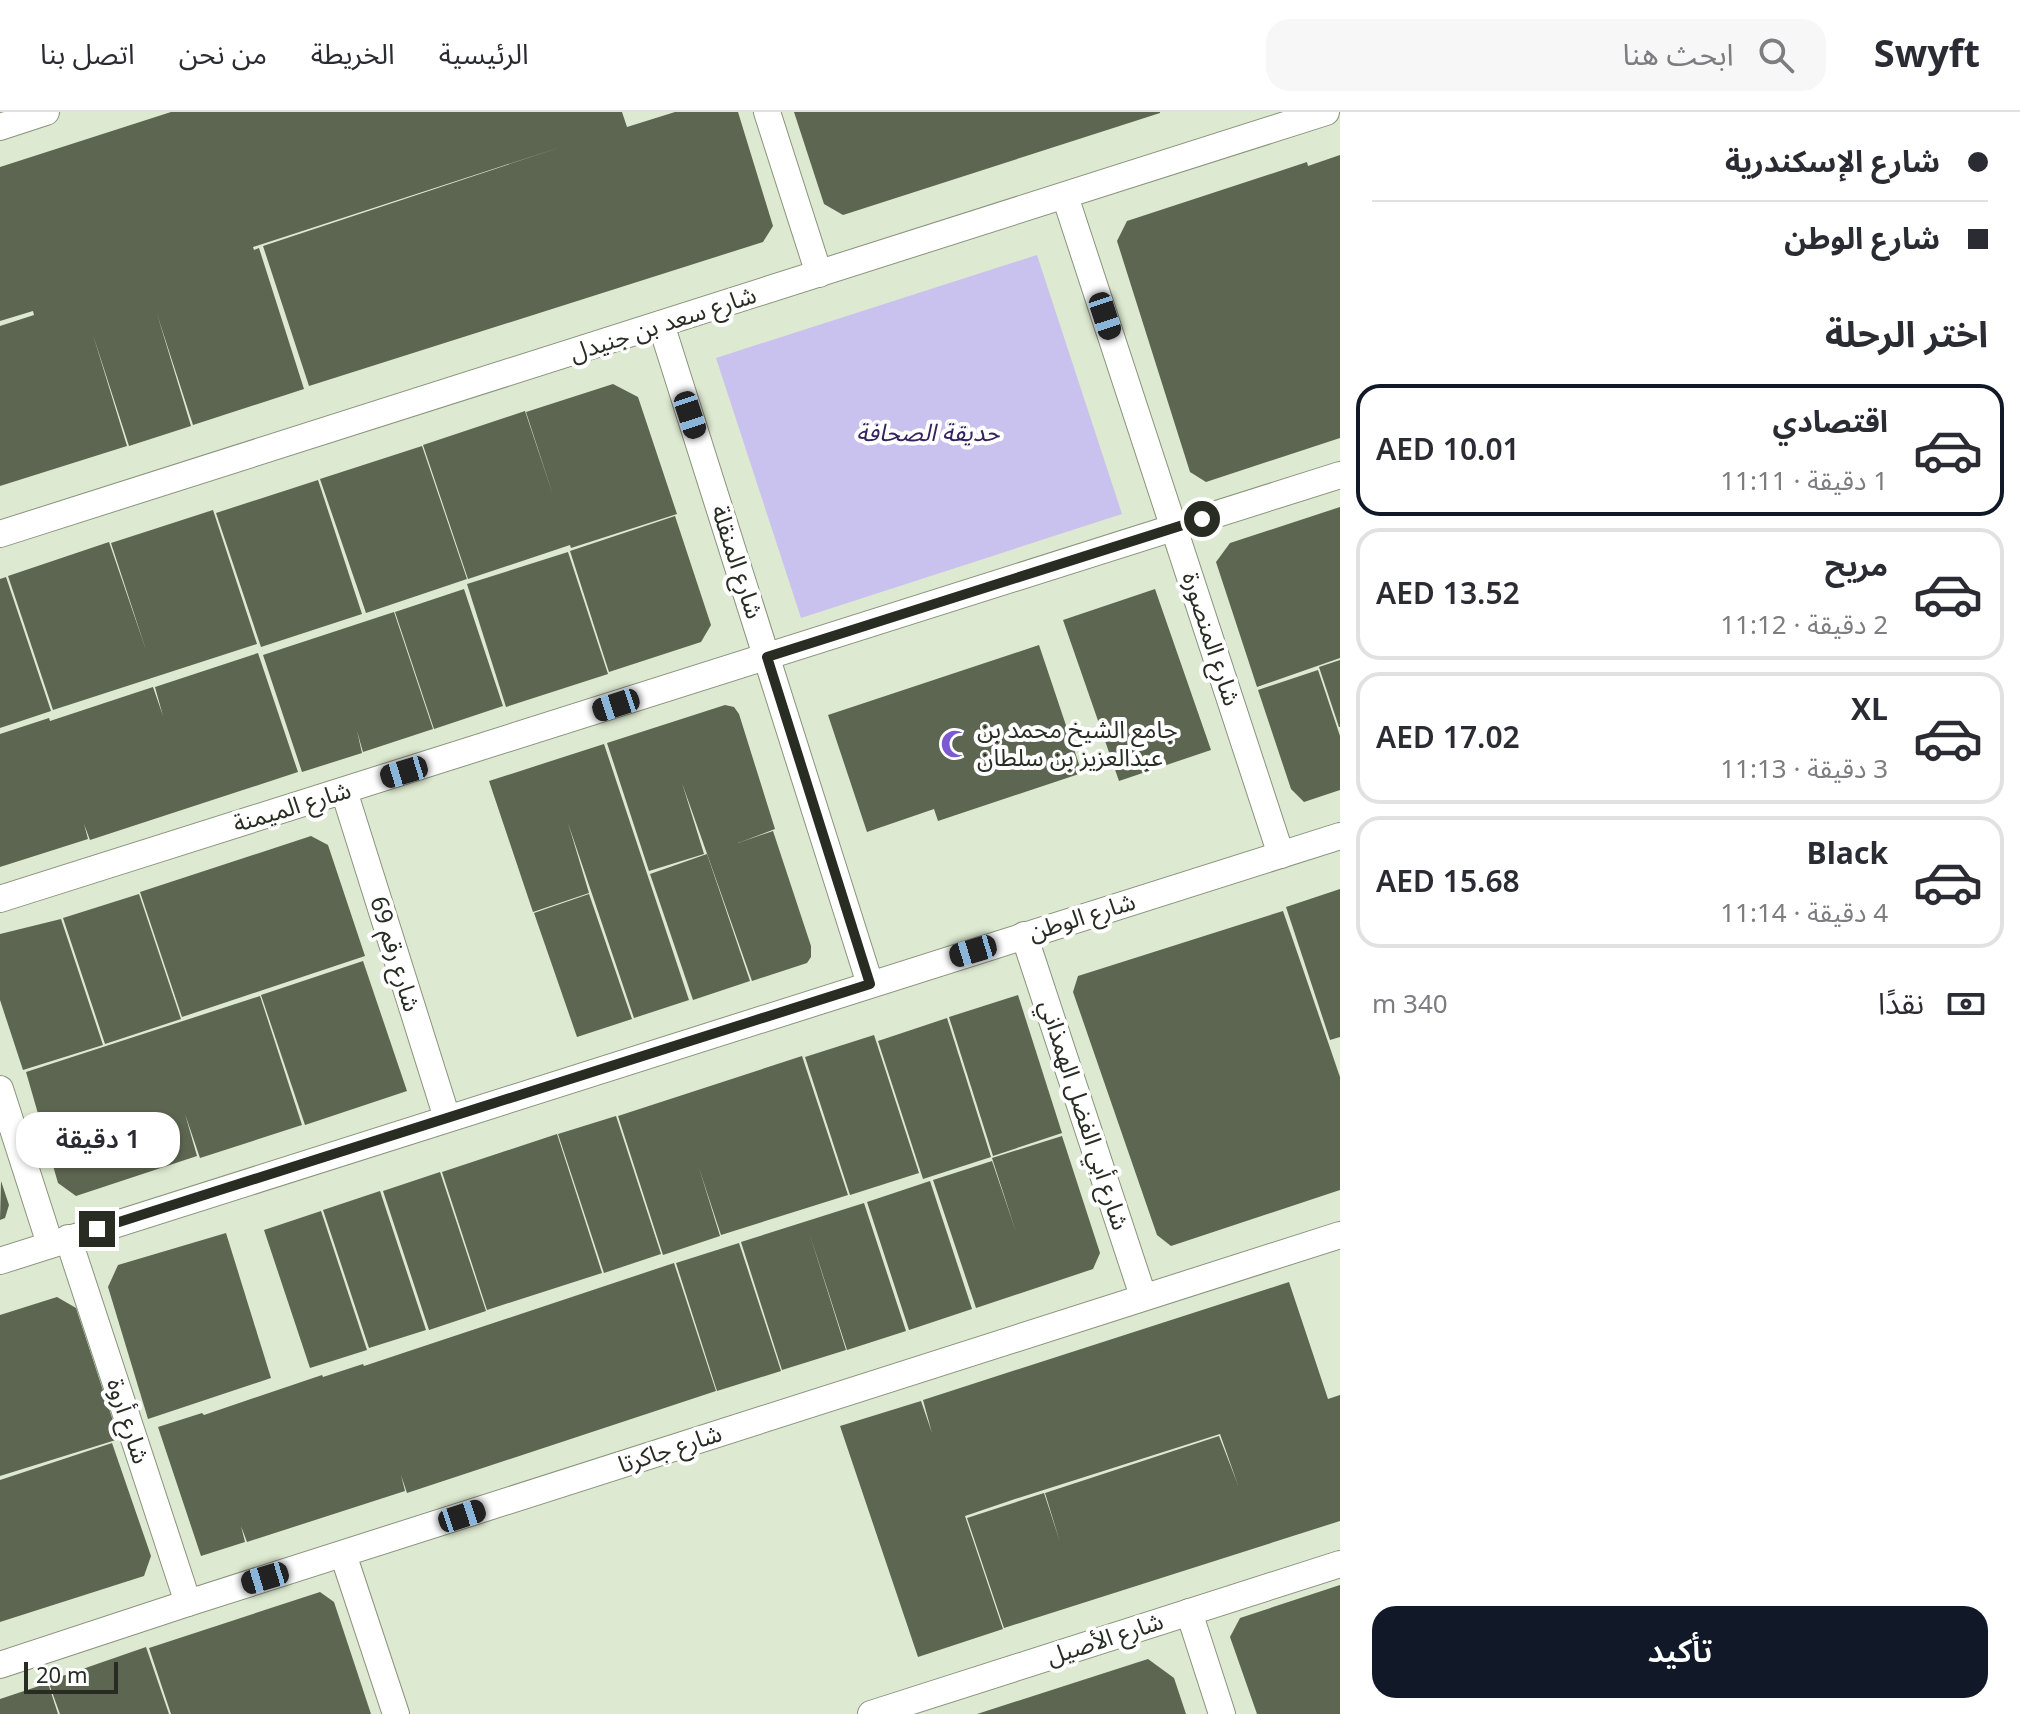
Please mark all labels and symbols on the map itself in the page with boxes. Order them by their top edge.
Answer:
street label: شارع سعد بن جنيدل [563,270,763,379]
car [1086,289,1124,343]
car [671,388,709,442]
park label: حديقة الصحافة [856,408,1000,459]
street label: شارع المنقلة [694,498,779,626]
route start [1184,501,1220,537]
street label: شارع المنصورة [1165,565,1256,713]
car [589,686,643,724]
place label: جامع الشيخ محمد بن عبدالعزيز بن سلطان [977,705,1178,784]
mosque icon: جامع الشيخ محمد بن عبدالعزيز بن سلطان [940,729,970,759]
car [378,754,430,790]
street label: شارع الميمنة [227,765,358,850]
street label: شارع الوطن [1022,877,1142,958]
street label: شارع رقم 69 [353,890,436,1019]
car [947,933,999,969]
street label: شارع أبي الفضل الهمذاني [1022,993,1145,1237]
callout: 1 دقيقة [15,1113,179,1169]
route end [79,1211,115,1247]
street label: شارع أروة [90,1371,165,1471]
street label: شارع جاكرتا [611,1409,729,1490]
car [435,1497,489,1535]
car [239,1560,291,1596]
street label: شارع الأصيل [1040,1597,1170,1682]
scale bar [24,1658,118,1694]

